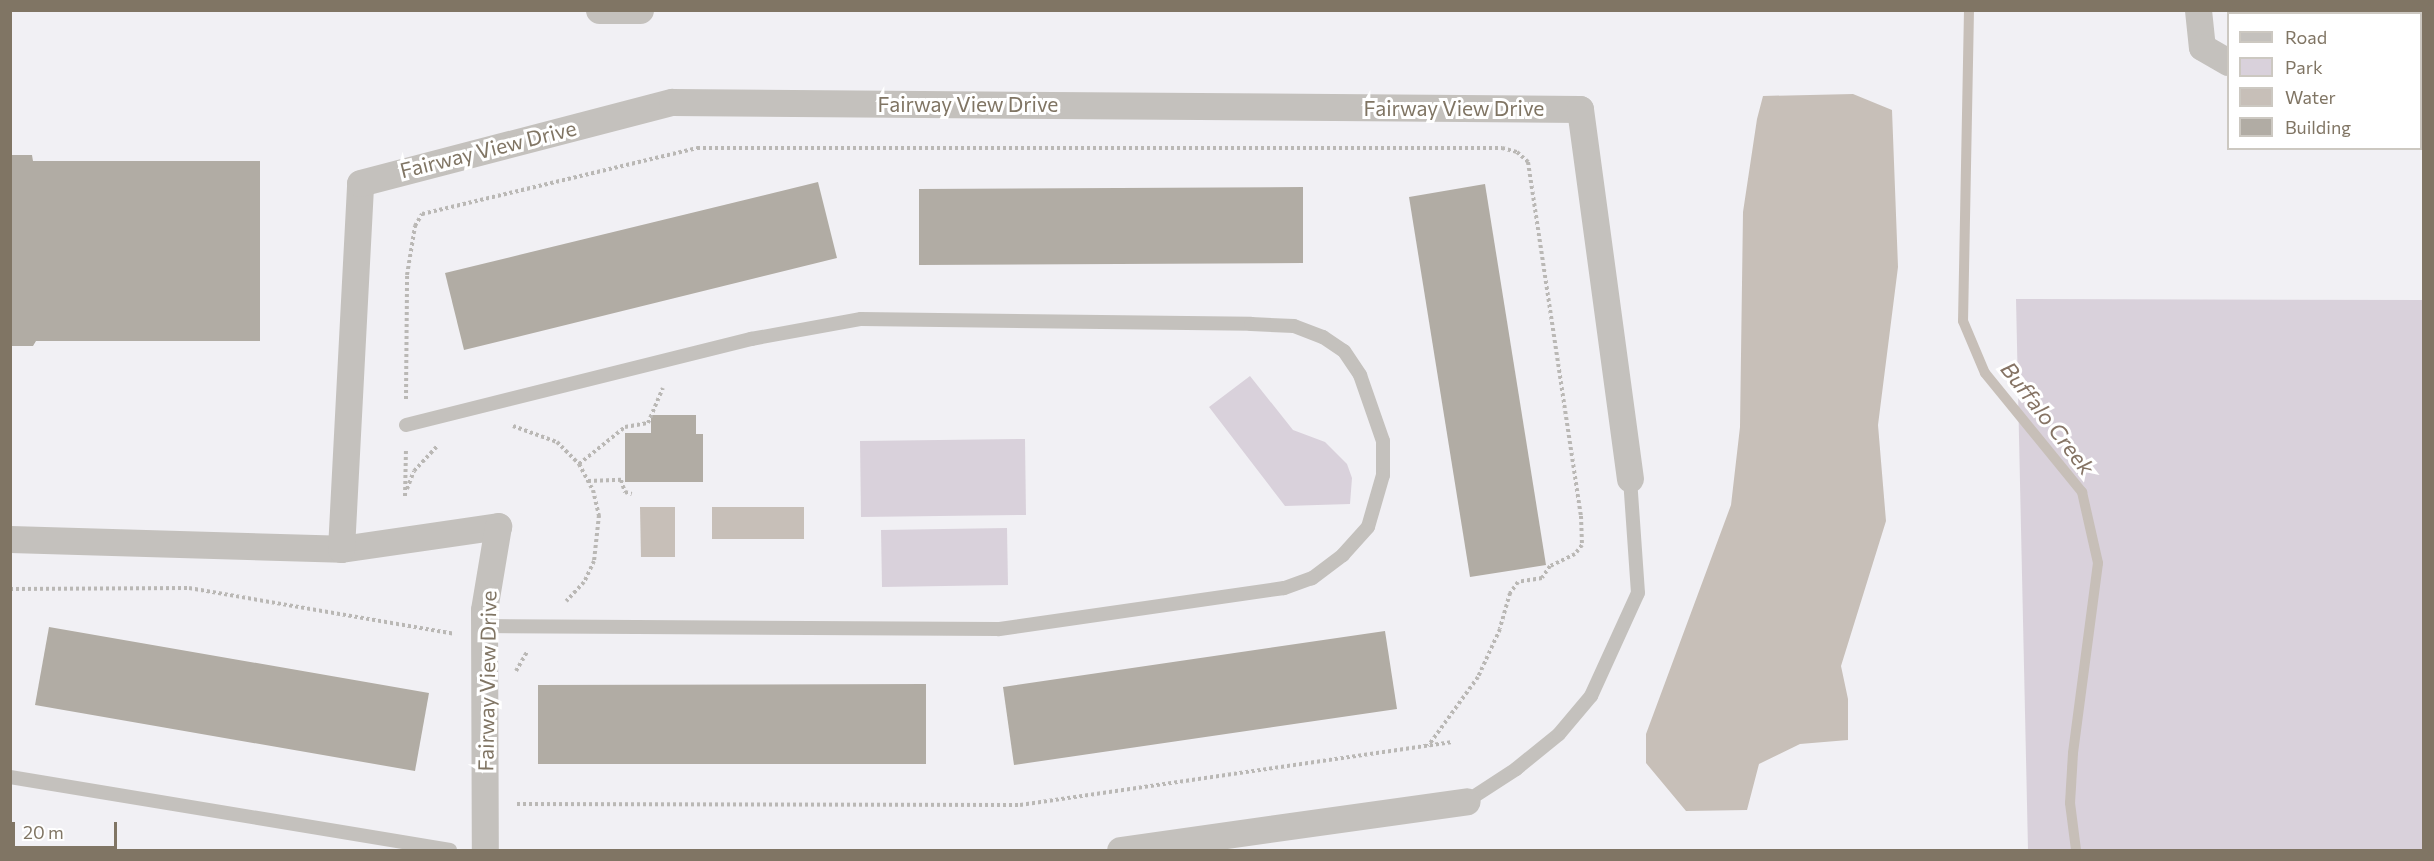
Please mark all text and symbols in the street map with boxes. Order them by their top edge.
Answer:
legend [2227,12,2422,150]
text: Road [2285,26,2327,48]
text: Park [2285,56,2323,78]
text: Water [2285,86,2336,108]
street label: Fairway View Drive [878,91,1058,117]
street label: Fairway View Drive [1364,95,1544,121]
street label: Fairway View Drive [397,115,579,183]
text: Building [2285,116,2351,138]
water label: Buffalo Creek [1996,356,2100,480]
street label: Fairway View Drive [473,590,501,772]
scale bar [15,810,120,848]
text: 20 m [23,821,64,843]

